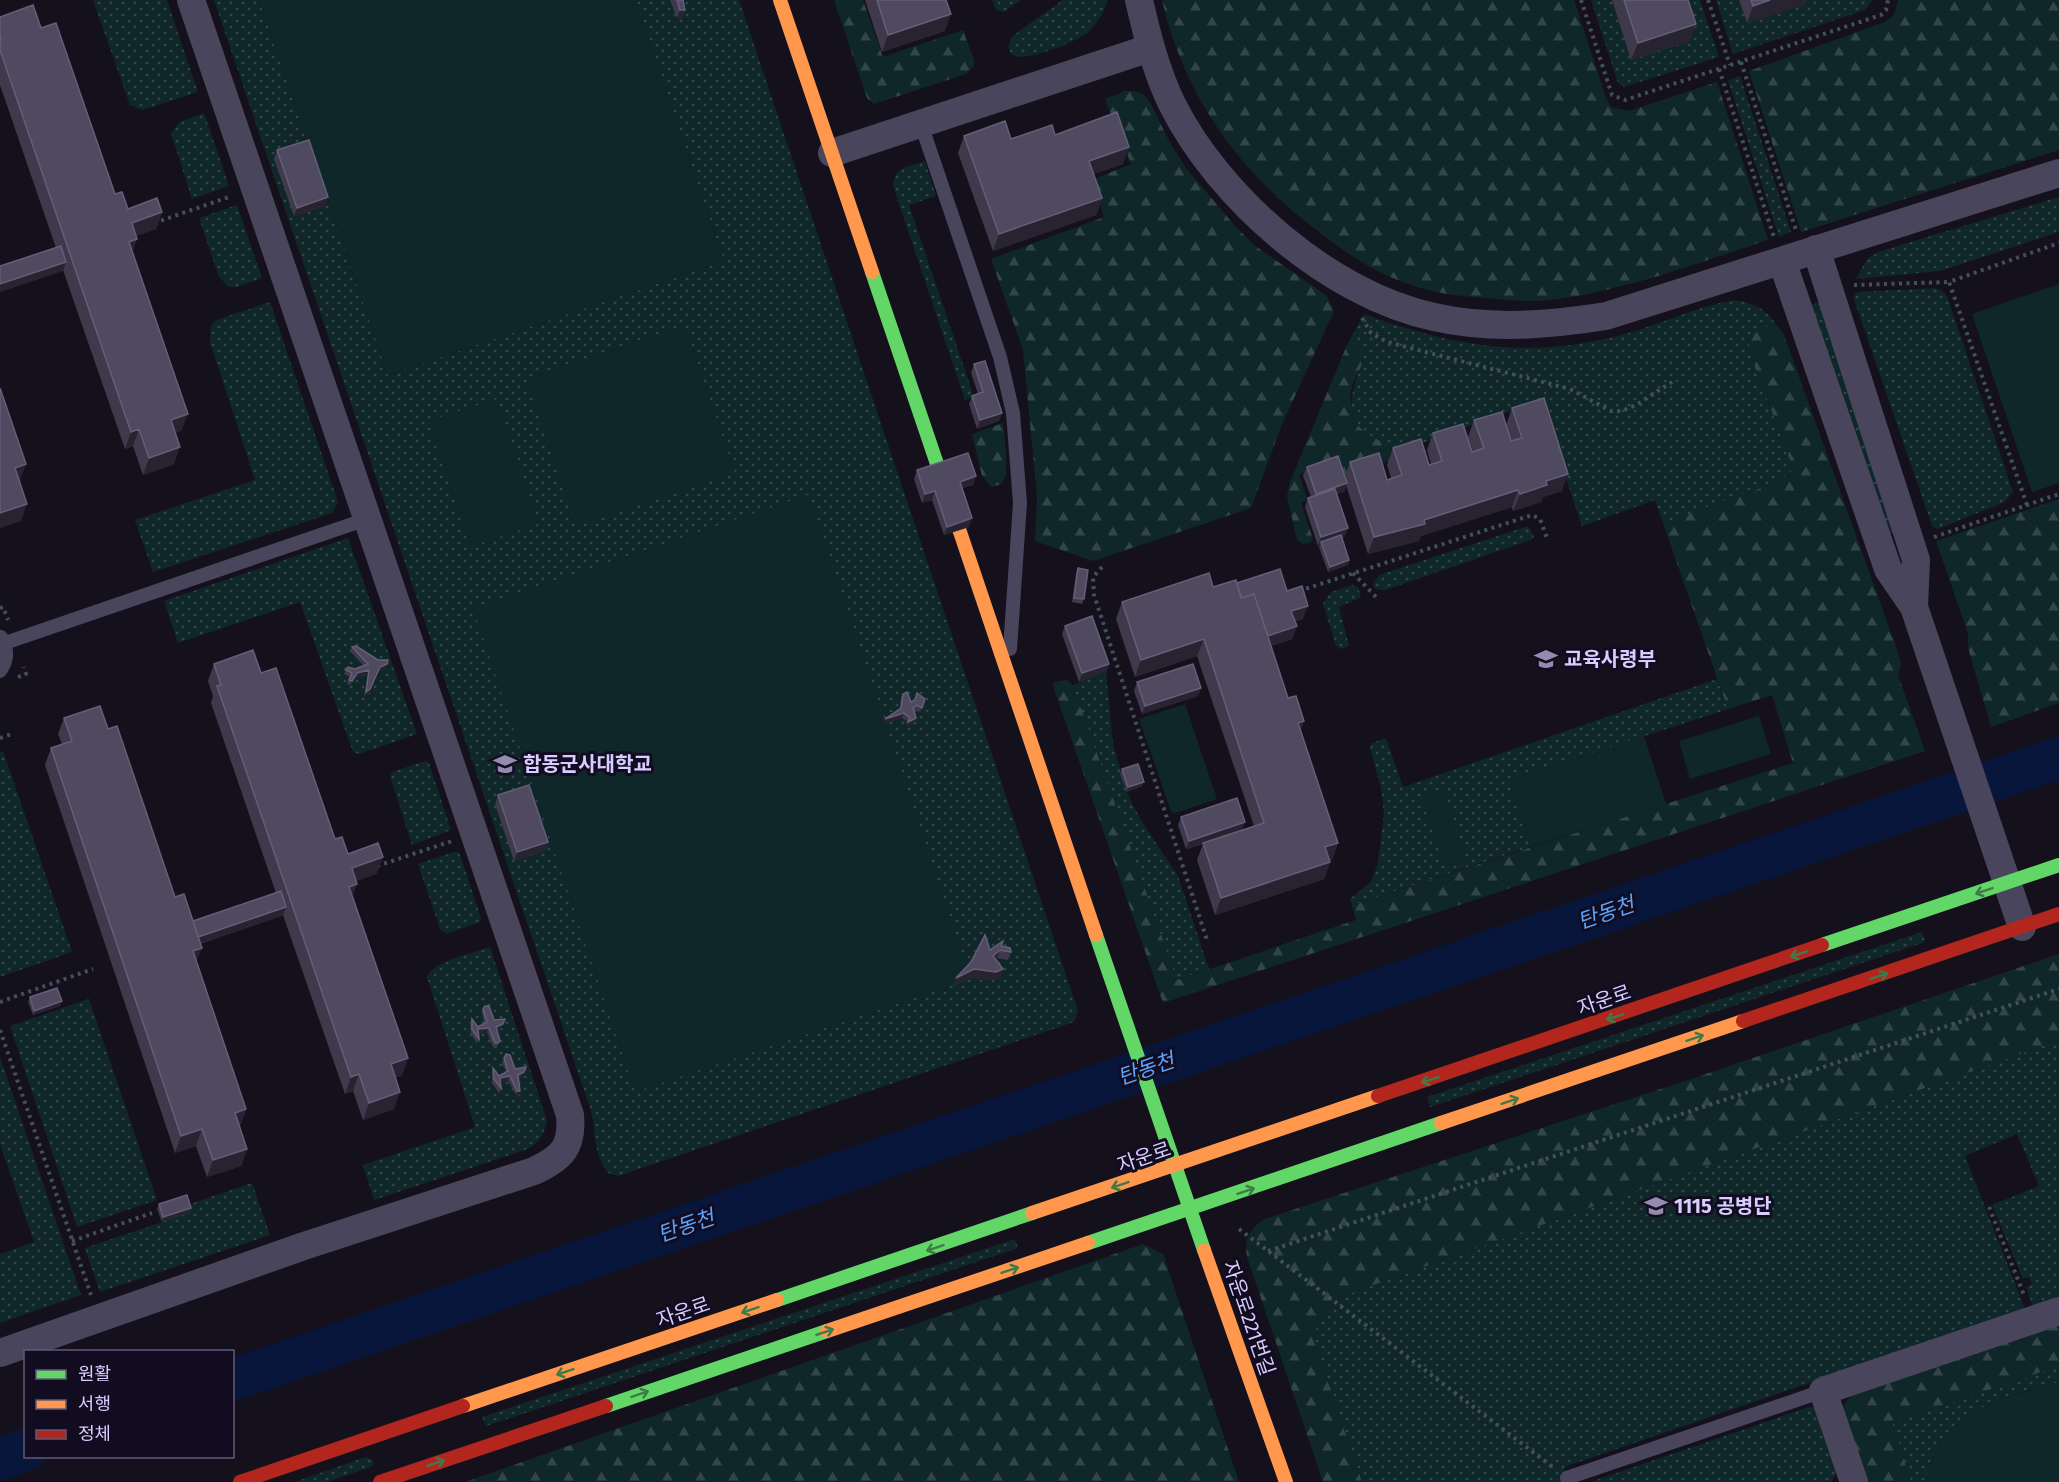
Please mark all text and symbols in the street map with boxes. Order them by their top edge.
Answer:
school or university icon: 교육사령부 [1533,646,1559,672]
place label: 교육사령부 [1564,647,1656,671]
school or university icon: 합동군사대학교 [492,751,518,777]
place label: 합동군사대학교 [523,752,652,776]
one-way arrow [1975,886,1994,897]
water label: 탄동천 [1574,890,1640,935]
one-way arrow [1790,949,1809,960]
one-way arrow [1869,969,1888,980]
street label: 자운로 [1574,980,1634,1020]
one-way arrow [1606,1012,1625,1023]
one-way arrow [1685,1032,1704,1043]
water label: 탄동천 [1114,1046,1180,1091]
one-way arrow [1421,1075,1440,1086]
one-way arrow [1500,1095,1519,1106]
street label: 자운로 [1114,1137,1174,1177]
one-way arrow [1111,1181,1130,1192]
one-way arrow [1236,1185,1255,1196]
school or university icon: 1115 공병단 [1643,1193,1669,1219]
place label: 1115 공병단 [1674,1194,1772,1218]
water label: 탄동천 [654,1203,720,1248]
one-way arrow [926,1243,945,1254]
street label: 자운로221번길 [1218,1257,1280,1379]
one-way arrow [1000,1264,1019,1275]
street label: 자운로 [653,1292,713,1332]
one-way arrow [741,1306,760,1317]
one-way arrow [815,1326,834,1337]
legend [24,1350,234,1458]
text: 원활 [78,1363,111,1385]
one-way arrow [556,1368,575,1379]
one-way arrow [630,1388,649,1399]
text: 서행 [78,1393,111,1415]
text: 정체 [78,1423,111,1445]
one-way arrow [426,1457,445,1468]

